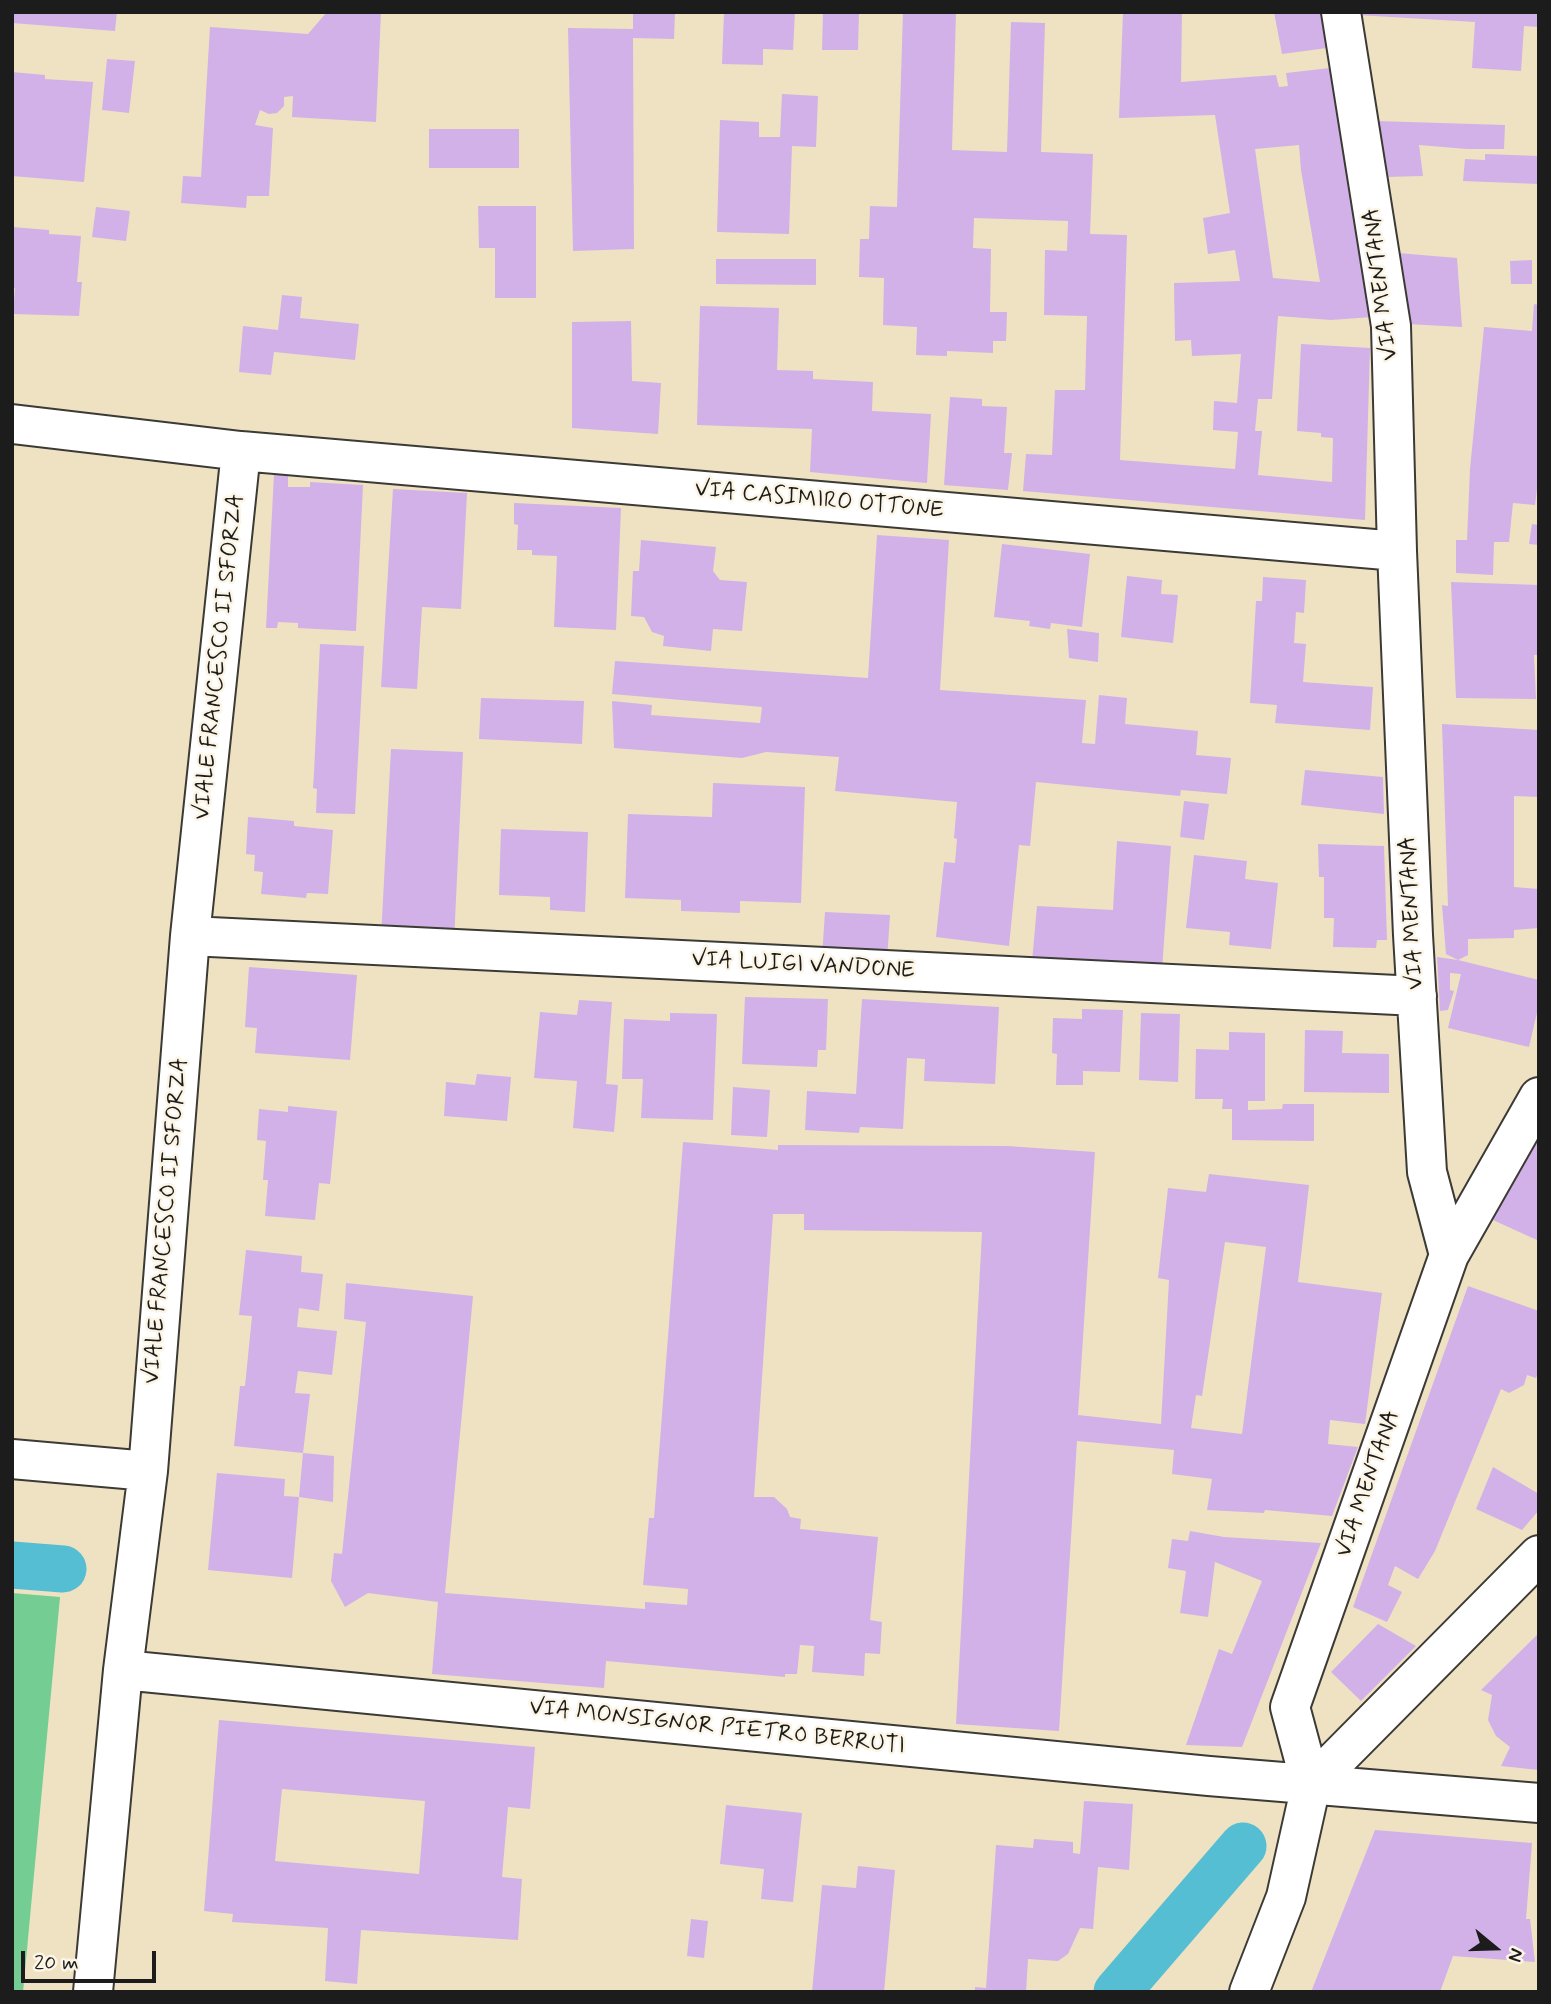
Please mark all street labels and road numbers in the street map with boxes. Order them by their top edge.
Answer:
street label: VIA MENTANA [1359,206,1405,362]
street label: VIA CASIMIRO OTTONE [694,476,944,526]
street label: VIALE FRANCESCO II SFORZA [189,493,251,821]
street label: VIA MENTANA [1395,835,1431,991]
street label: VIA LUIGI VANDONE [691,946,915,986]
street label: VIALE FRANCESCO II SFORZA [139,1057,195,1385]
street label: VIA MENTANA [1331,1407,1407,1561]
street label: VIA MONSIGNOR PIETRO BERRUTI [528,1695,906,1761]

